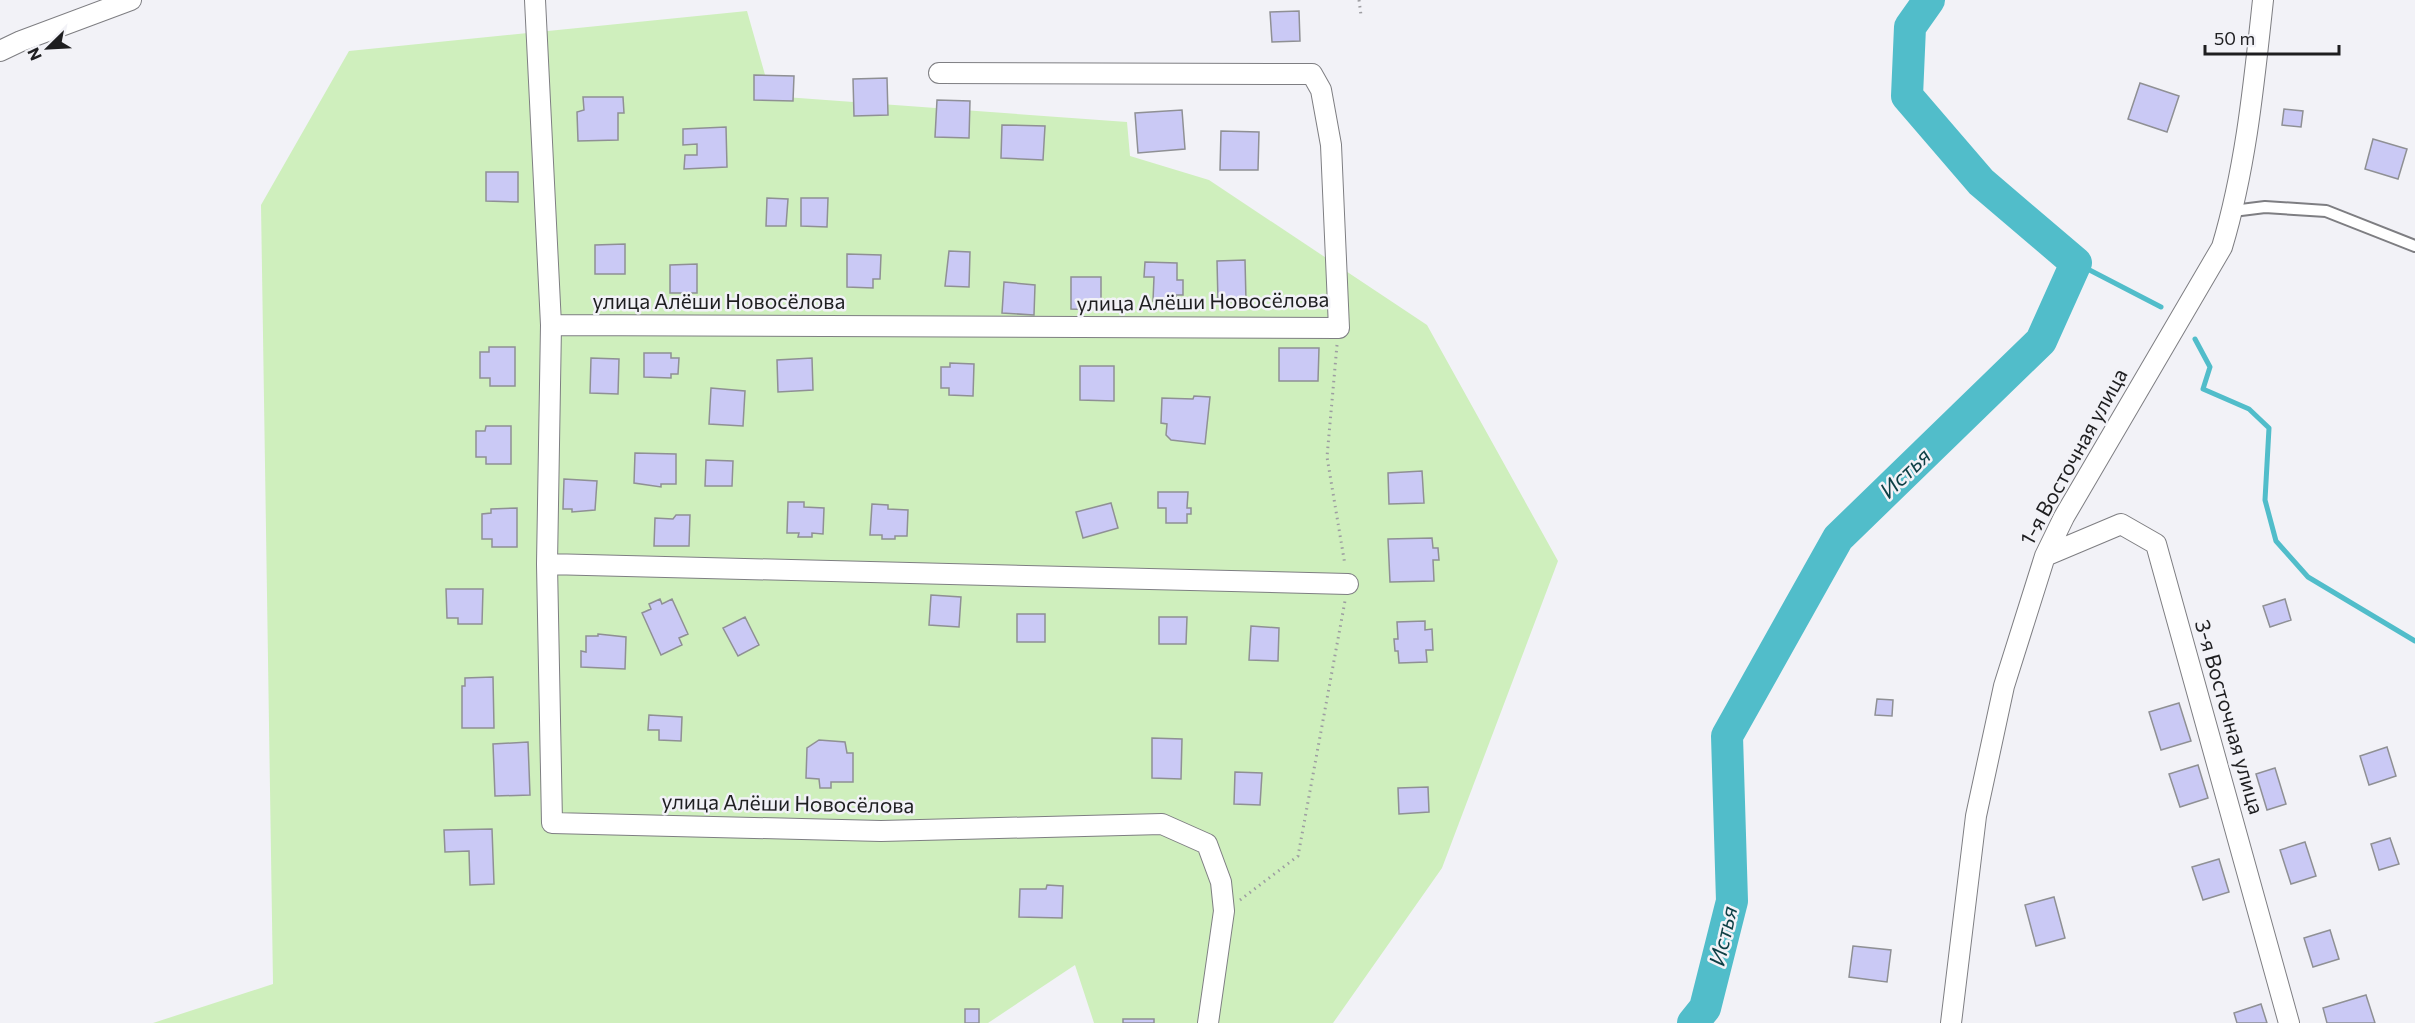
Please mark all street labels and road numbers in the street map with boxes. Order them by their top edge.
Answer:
street label: улица Алёши Новосёлова [1076,286,1330,315]
street label: улица Алёши Новосёлова [593,288,845,313]
street label: 1-я Восточная улица [2014,364,2132,549]
street label: 3-я Восточная улица [2191,616,2270,817]
street label: улица Алёши Новосёлова [661,788,915,817]

